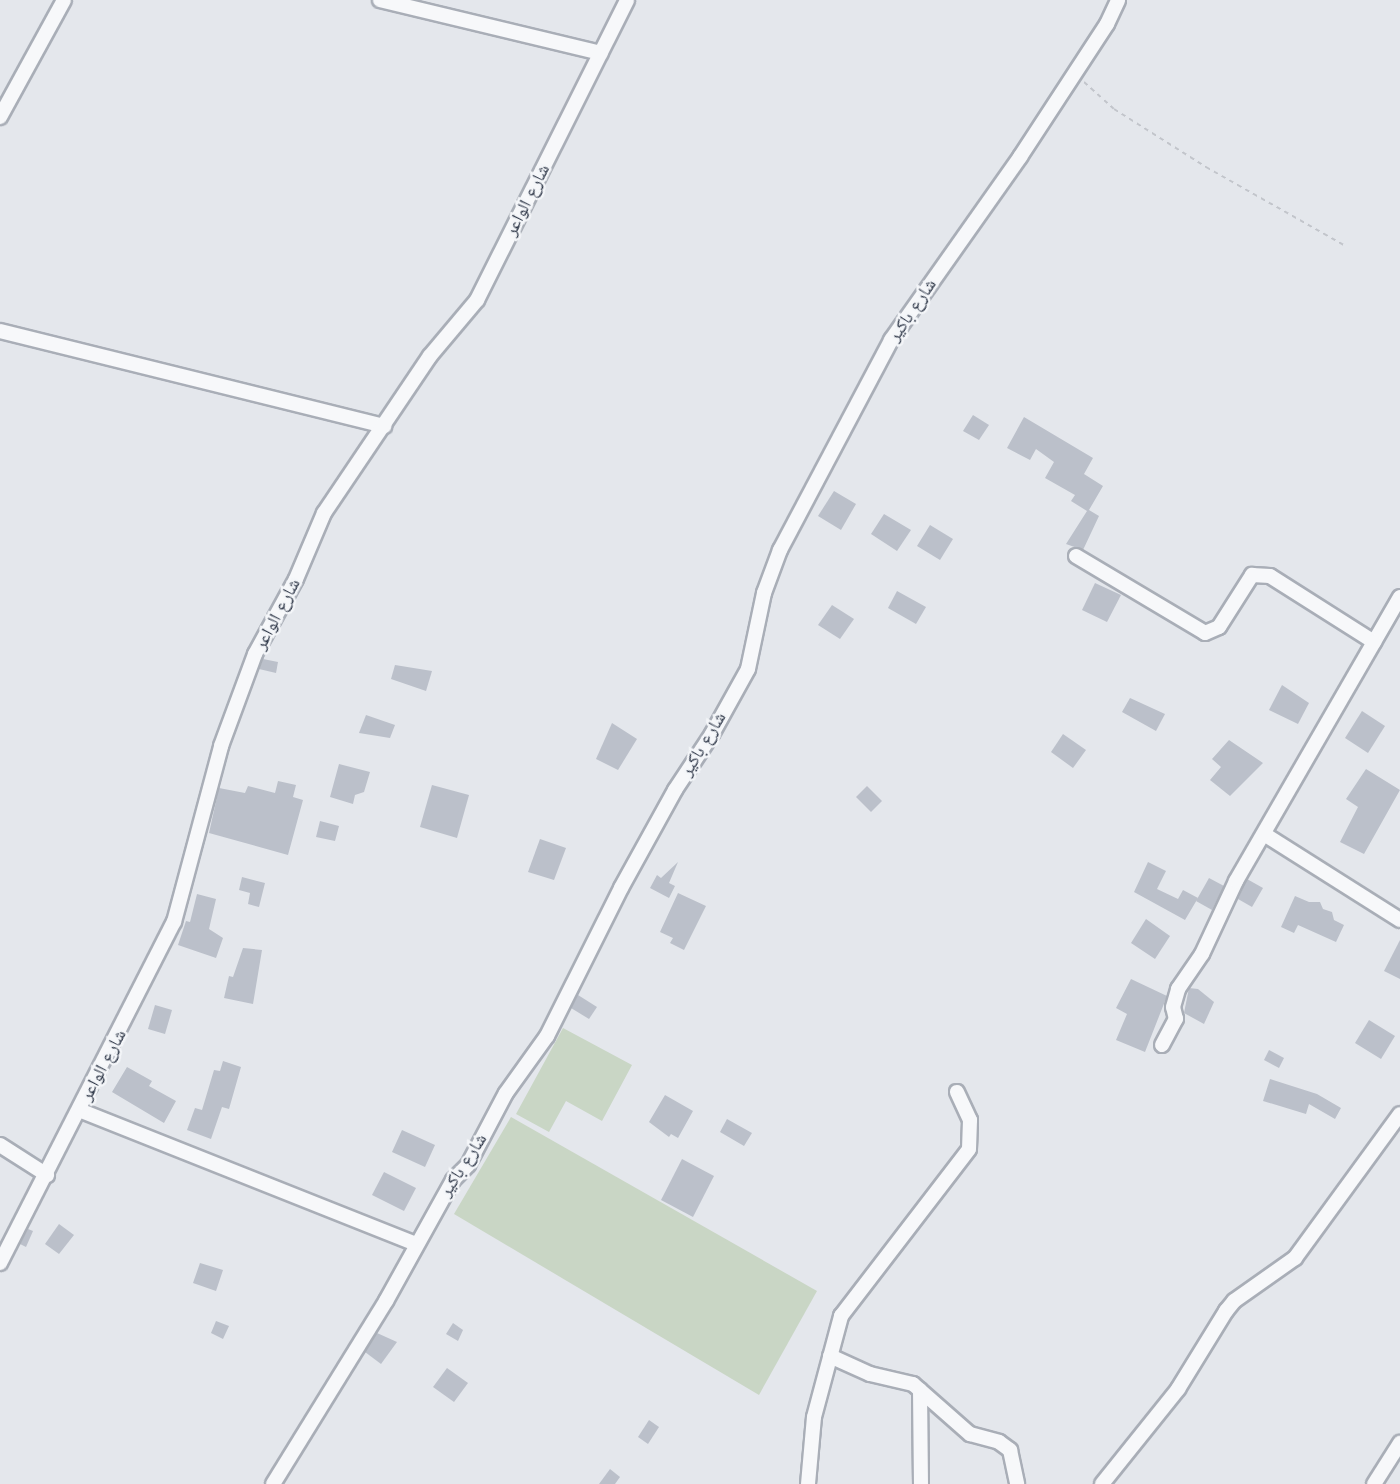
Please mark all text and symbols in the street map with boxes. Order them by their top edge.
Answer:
street label: شارع الواعر [500,161,554,239]
street label: شارع باكير [883,274,941,346]
street label: شارع الواعر [249,575,305,653]
street label: شارع باكير [675,708,731,780]
street label: شارع الواعر [75,1026,131,1104]
street label: شارع باكير [435,1129,491,1201]

